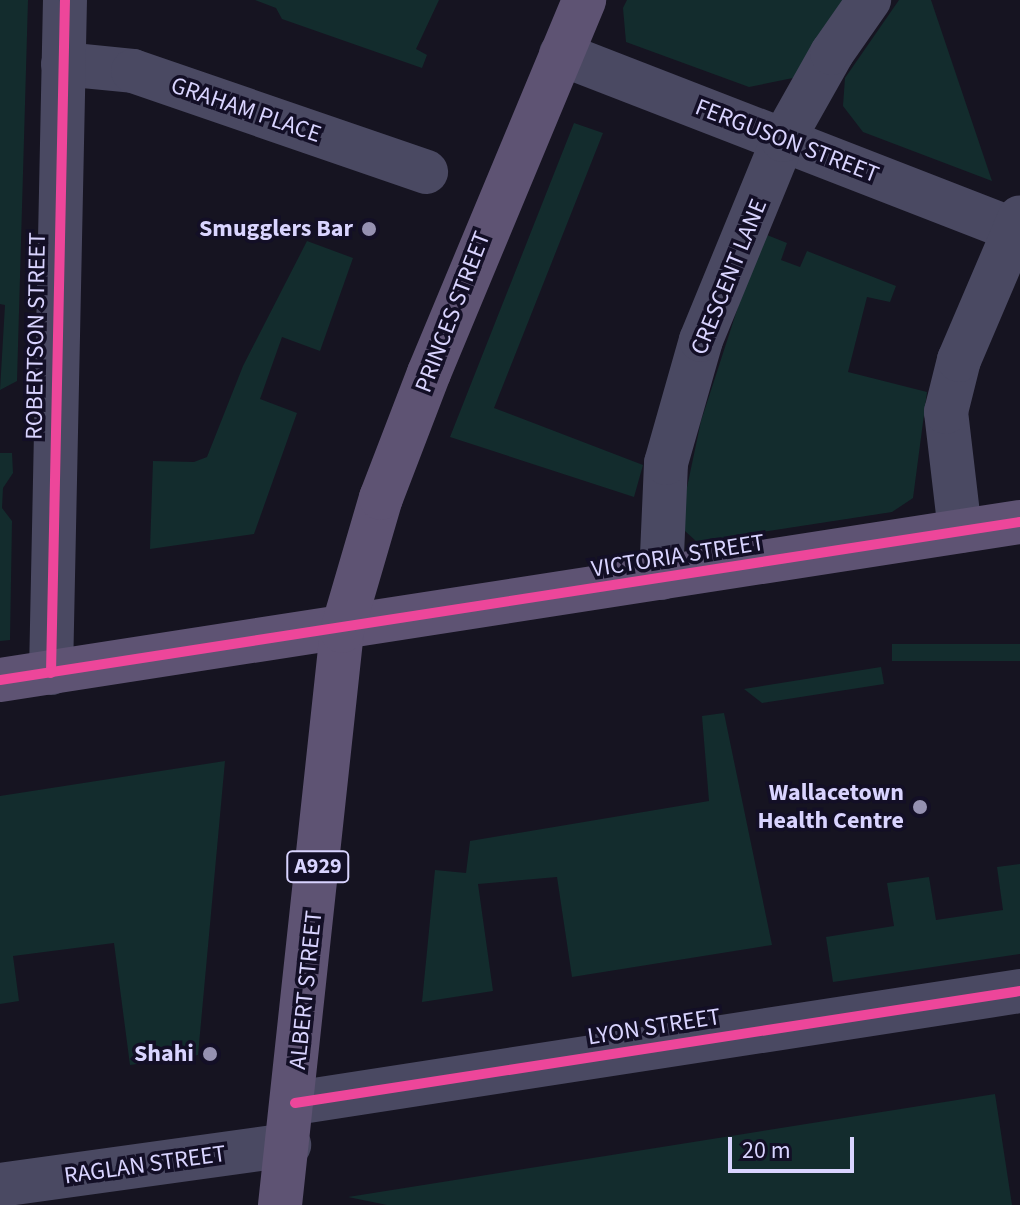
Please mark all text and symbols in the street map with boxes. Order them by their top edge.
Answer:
street label: GRAHAM PLACE [167,71,325,149]
street label: FERGUSON STREET [691,93,883,189]
street label: CRESCENT LANE [685,195,773,359]
place label: Smugglers Bar [199,215,353,243]
marker: Smugglers Bar [360,220,378,238]
street label: PRINCES STREET [409,227,497,397]
street label: ROBERTSON STREET [20,232,52,440]
street label: VICTORIA STREET [589,528,767,584]
place label: Wallacetown Health Centre [757,779,904,835]
marker: Wallacetown Health Centre [911,798,929,816]
road number: A929 [286,849,350,885]
street label: ALBERT STREET [283,909,329,1071]
street label: LYON STREET [585,1002,723,1052]
place label: Shahi [134,1040,194,1068]
marker: Shahi [201,1045,219,1063]
scale bar [732,1121,858,1171]
text: 20 m [742,1133,791,1168]
street label: RAGLAN STREET [62,1139,228,1191]

